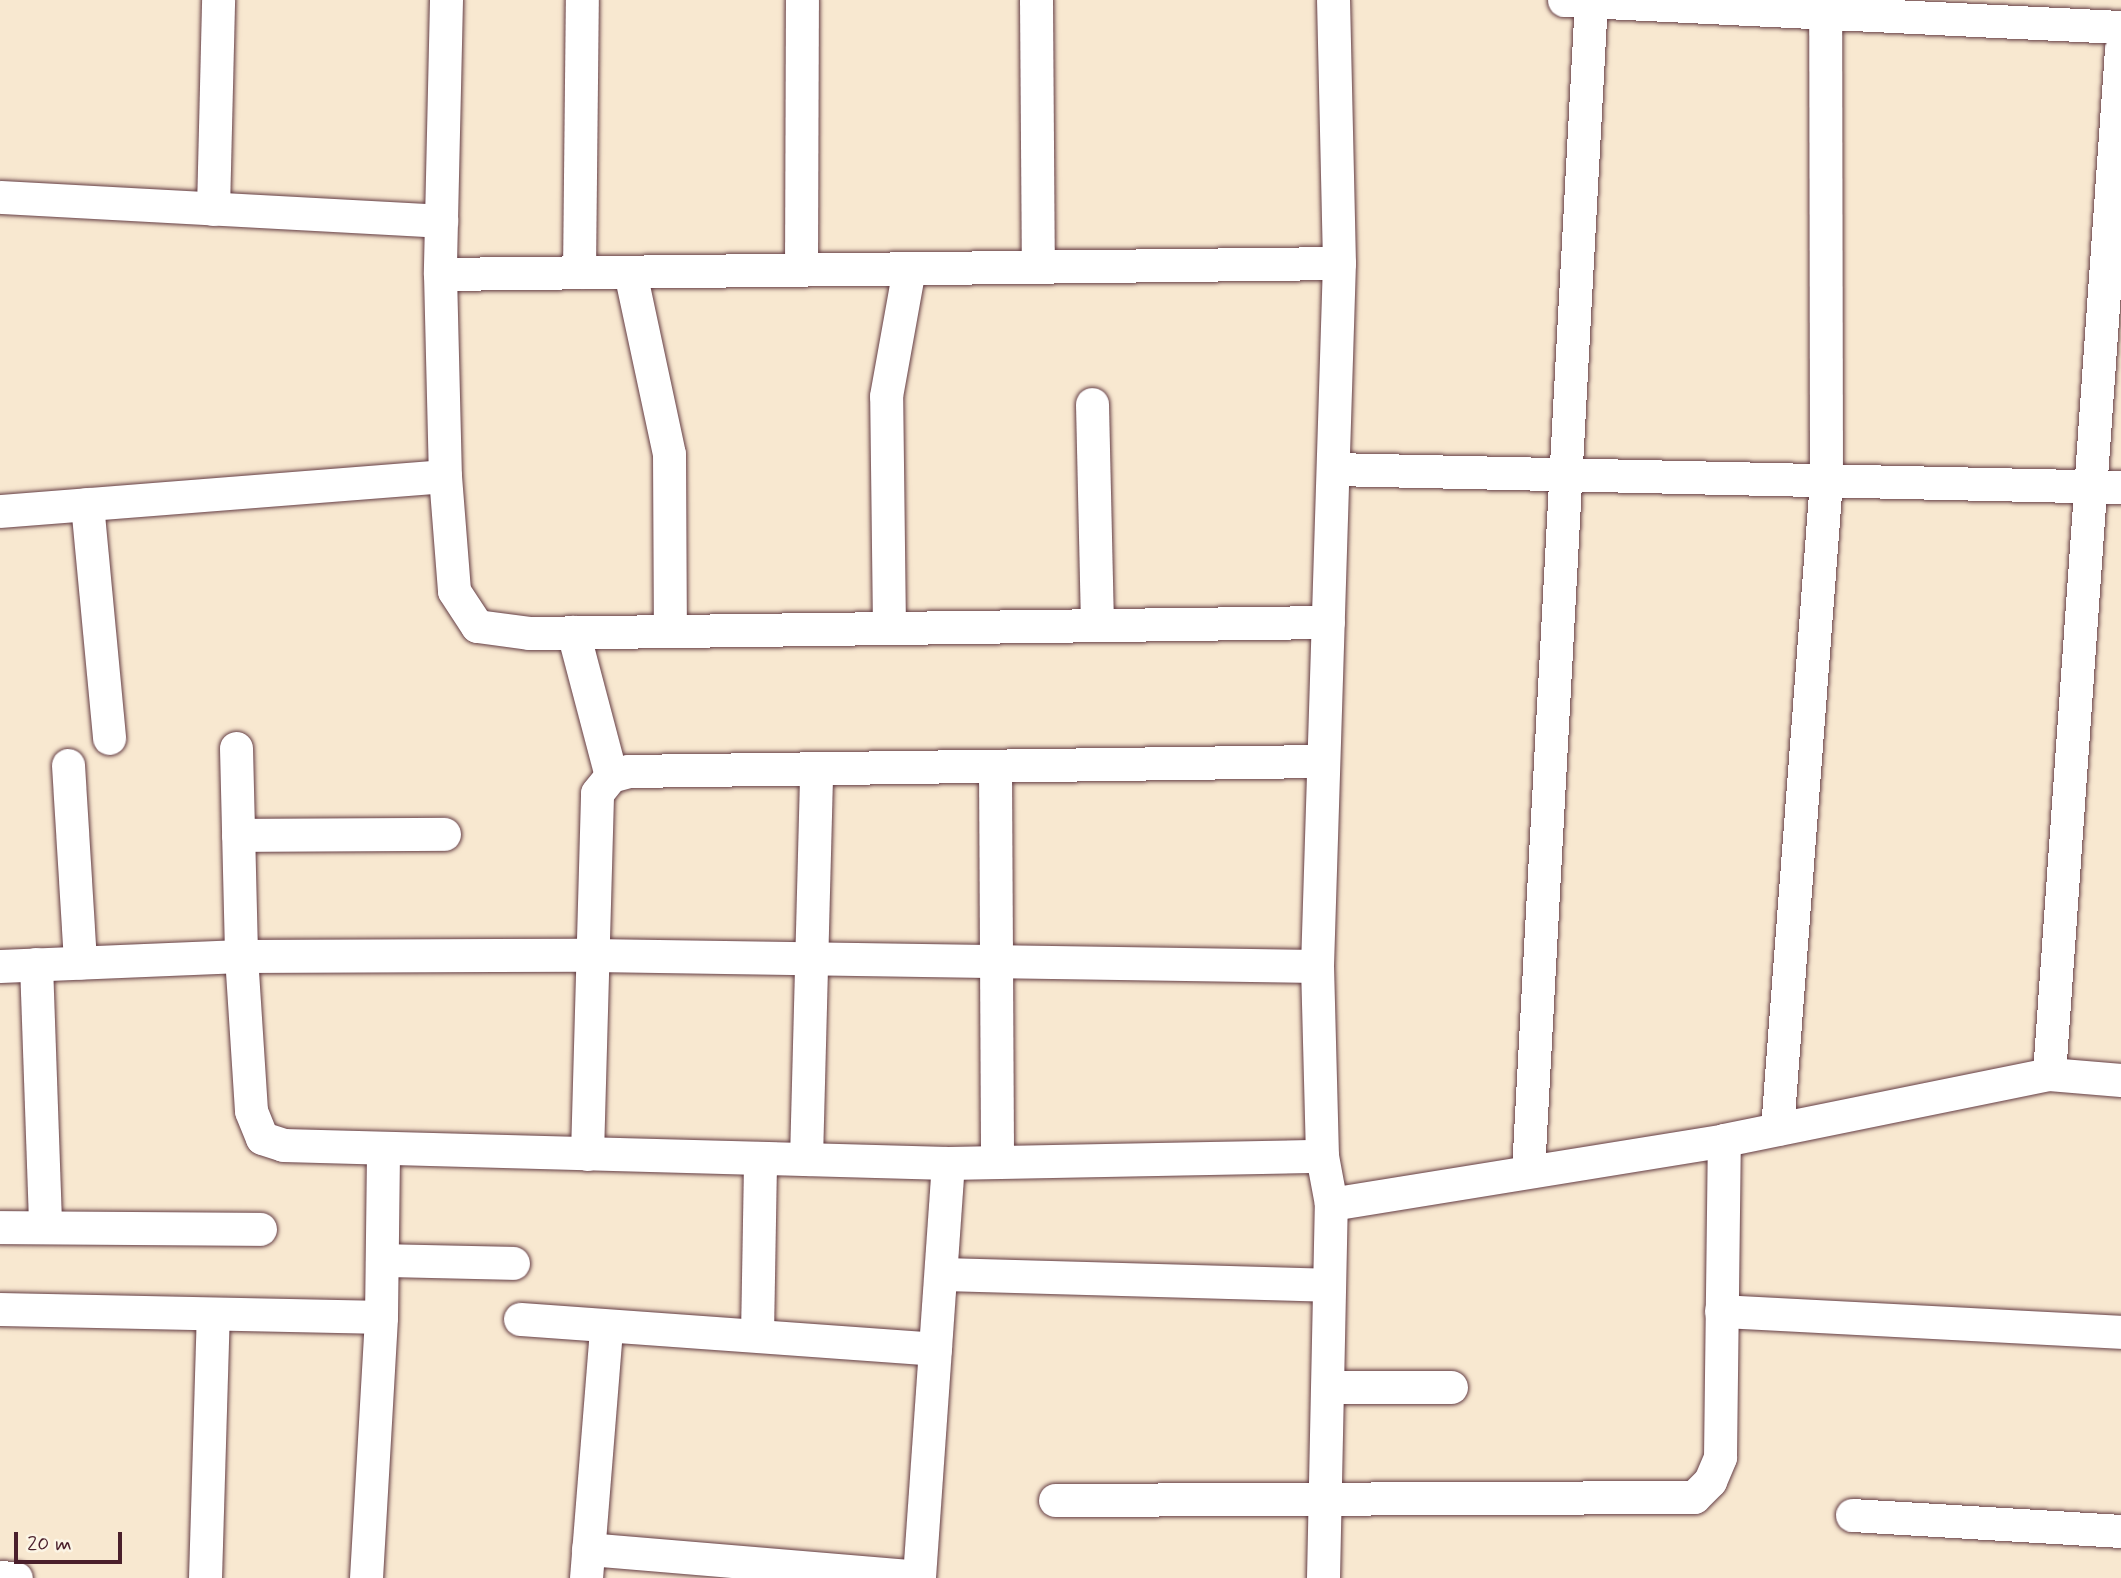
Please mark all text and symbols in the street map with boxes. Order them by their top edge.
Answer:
scale bar [18,1518,126,1562]
text: 20 m [27,1530,72,1558]

